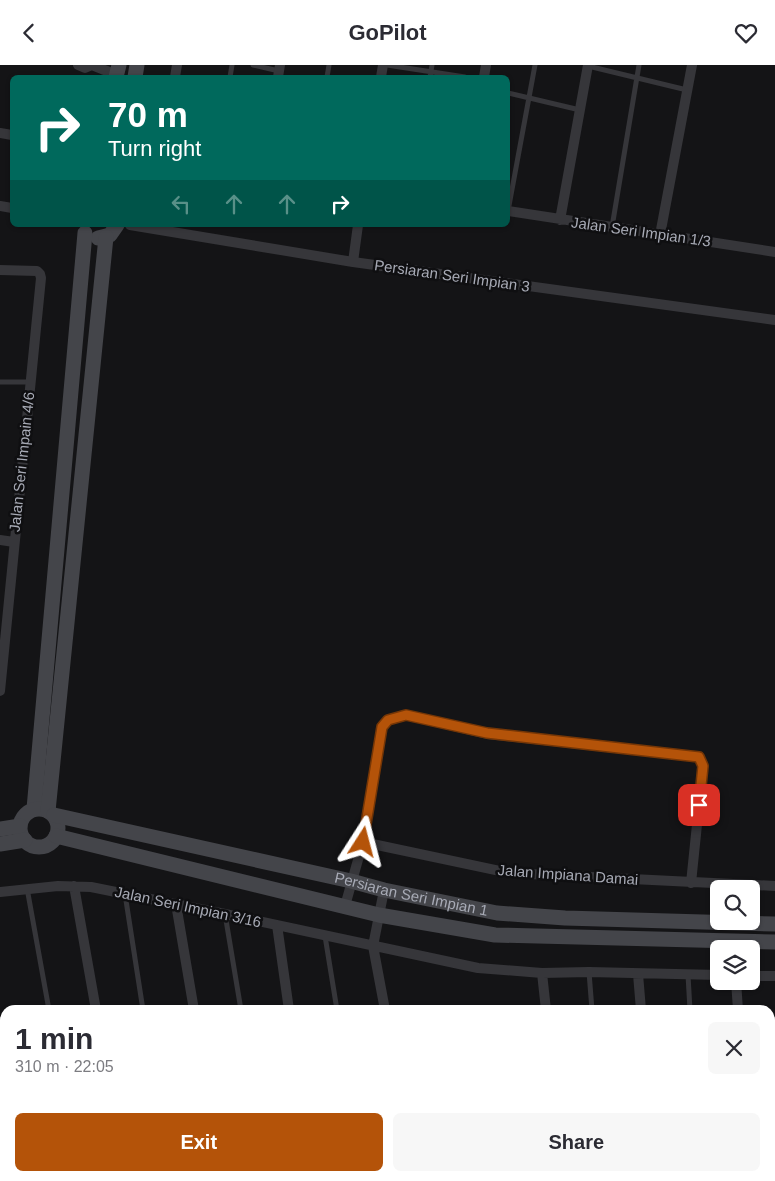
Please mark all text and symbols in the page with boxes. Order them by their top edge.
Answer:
icon: back [15,19,43,47]
icon: heart [732,19,760,47]
text: GoPilot [348,20,427,45]
icon: right [25,95,90,160]
text: 70 m [108,95,188,134]
text: Turn right [108,136,201,161]
icon: left [167,190,195,218]
icon: ahead [220,190,248,218]
icon: ahead [273,190,301,218]
icon: right [326,190,354,218]
street label: Jalan Seri Impian 1/3 [570,213,712,250]
street label: Persiaran Seri Impian 3 [373,256,531,295]
street label: Jalan Seri Impain 4/6 [6,391,37,533]
pin [678,784,720,826]
icon: arrive [685,791,713,819]
position arrow [336,815,388,867]
street label: Jalan Impiana Damai [497,861,639,888]
street label: Persiaran Seri Impian 1 [333,869,490,919]
map controls [710,880,760,990]
button: search [710,880,760,930]
street label: Jalan Seri Impian 3/16 [113,883,263,930]
button: layers [710,940,760,990]
text: 1 min [15,1022,93,1055]
button: close [708,1022,760,1074]
text: 310 m · 22:05 [15,1058,114,1075]
button: Exit [15,1113,383,1171]
button: Share [393,1113,760,1171]

